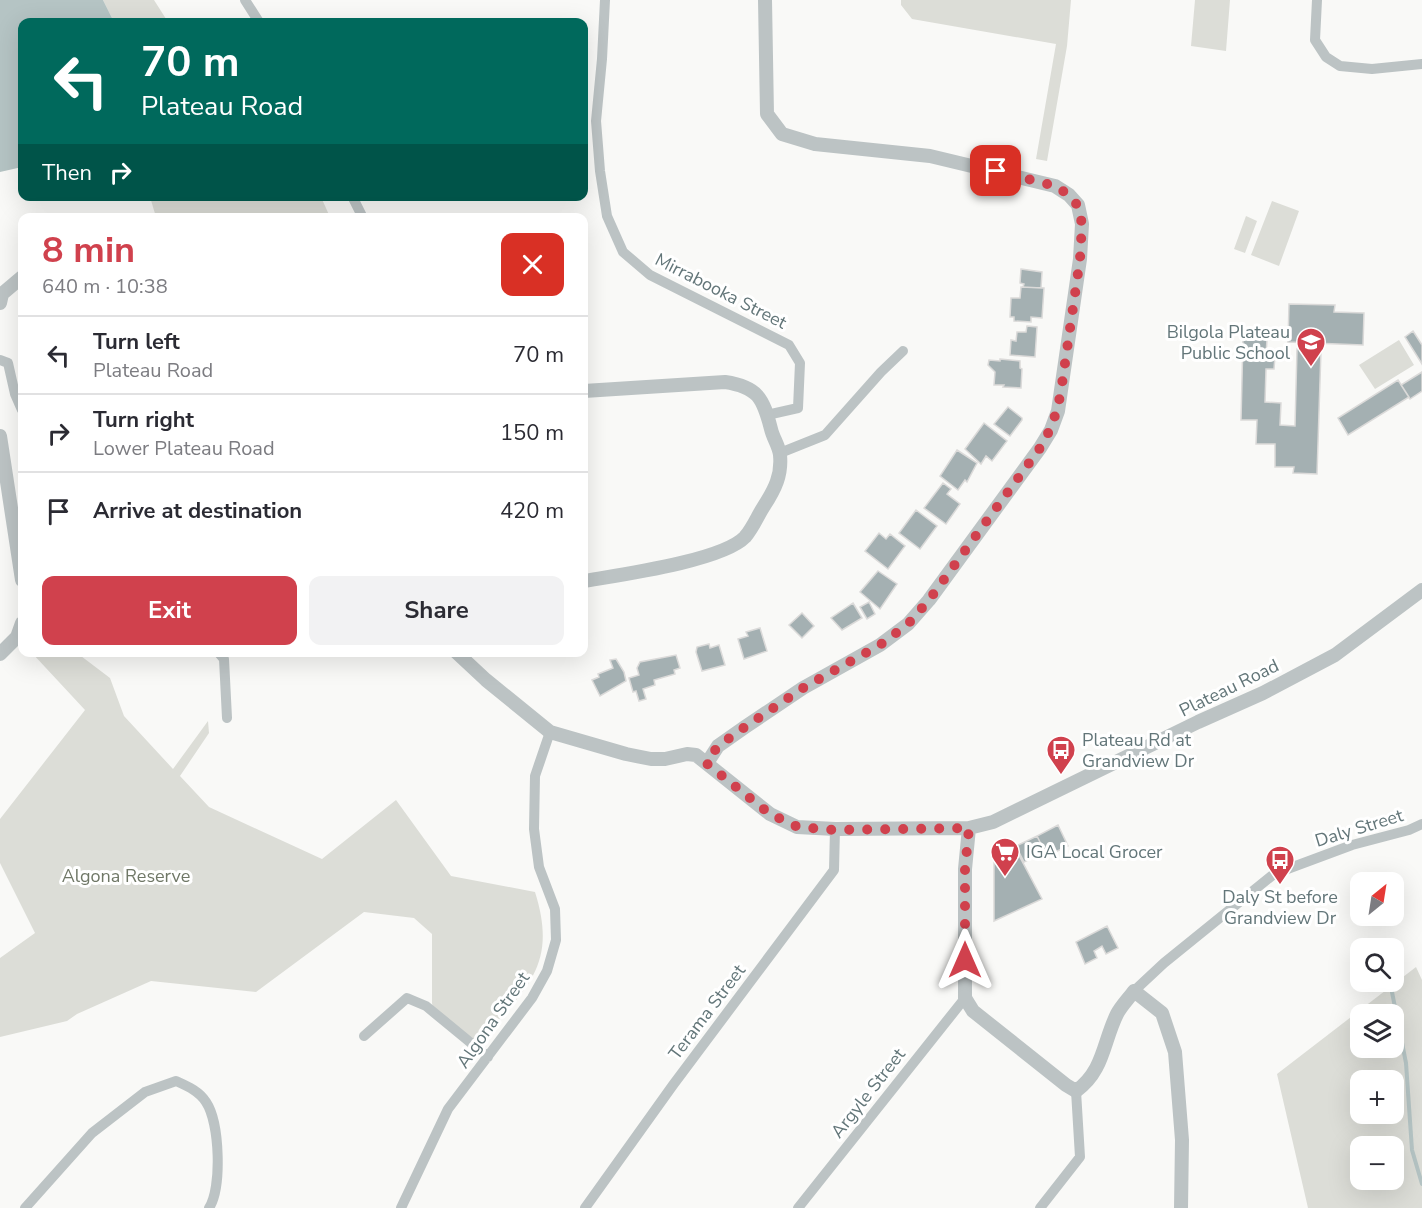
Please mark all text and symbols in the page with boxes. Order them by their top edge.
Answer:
text: 70 m [141,34,240,91]
icon: left [42,42,120,120]
text: Plateau Road [141,88,303,125]
pin [970,145,1021,196]
icon: arrive [979,154,1012,187]
icon: right [104,156,137,189]
text: Then [42,158,92,188]
text: 8 min [42,226,135,275]
button: close [501,233,564,296]
street label: Mirrabooka Street [651,247,791,335]
text: 640 m · 10:38 [42,273,168,300]
place label: Bilgola Plateau Public School [1167,320,1291,365]
school or university icon: Bilgola Plateau Public School [1295,326,1327,368]
text: Turn left [93,327,180,357]
icon: left [42,339,75,372]
text: 70 m [513,340,564,370]
text: Plateau Road [93,357,213,384]
text: Turn right [93,405,194,435]
icon: right [42,417,75,450]
text: 150 m [500,418,564,448]
text: Lower Plateau Road [93,435,275,462]
icon: arrive [42,495,75,528]
text: Arrive at destination [93,496,302,526]
text: 420 m [500,496,564,526]
button: Exit [42,576,297,645]
button: Share [309,576,564,645]
street label: Plateau Road [1175,653,1283,723]
place label: Plateau Rd at Grandview Dr [1082,728,1195,773]
bus stop icon: Plateau Rd at Grandview Dr [1045,734,1077,776]
street label: Daly Street [1312,803,1407,853]
supermarket icon: IGA Local Grocer [989,836,1021,878]
place label: IGA Local Grocer [1026,840,1163,864]
bus stop icon: Daly St before Grandview Dr [1264,844,1296,886]
park label: Algona Reserve [62,864,190,888]
north arrow [1350,872,1404,926]
map controls [1350,872,1404,1190]
place label: Daly St before Grandview Dr [1222,885,1338,930]
position arrow [933,928,997,992]
button: search [1350,938,1404,992]
street label: Terama Street [663,959,751,1065]
street label: Algona Street [451,967,535,1073]
button: layers [1350,1004,1404,1058]
street label: Argyle Street [825,1043,911,1143]
button: + [1350,1070,1404,1124]
button: − [1350,1136,1404,1190]

